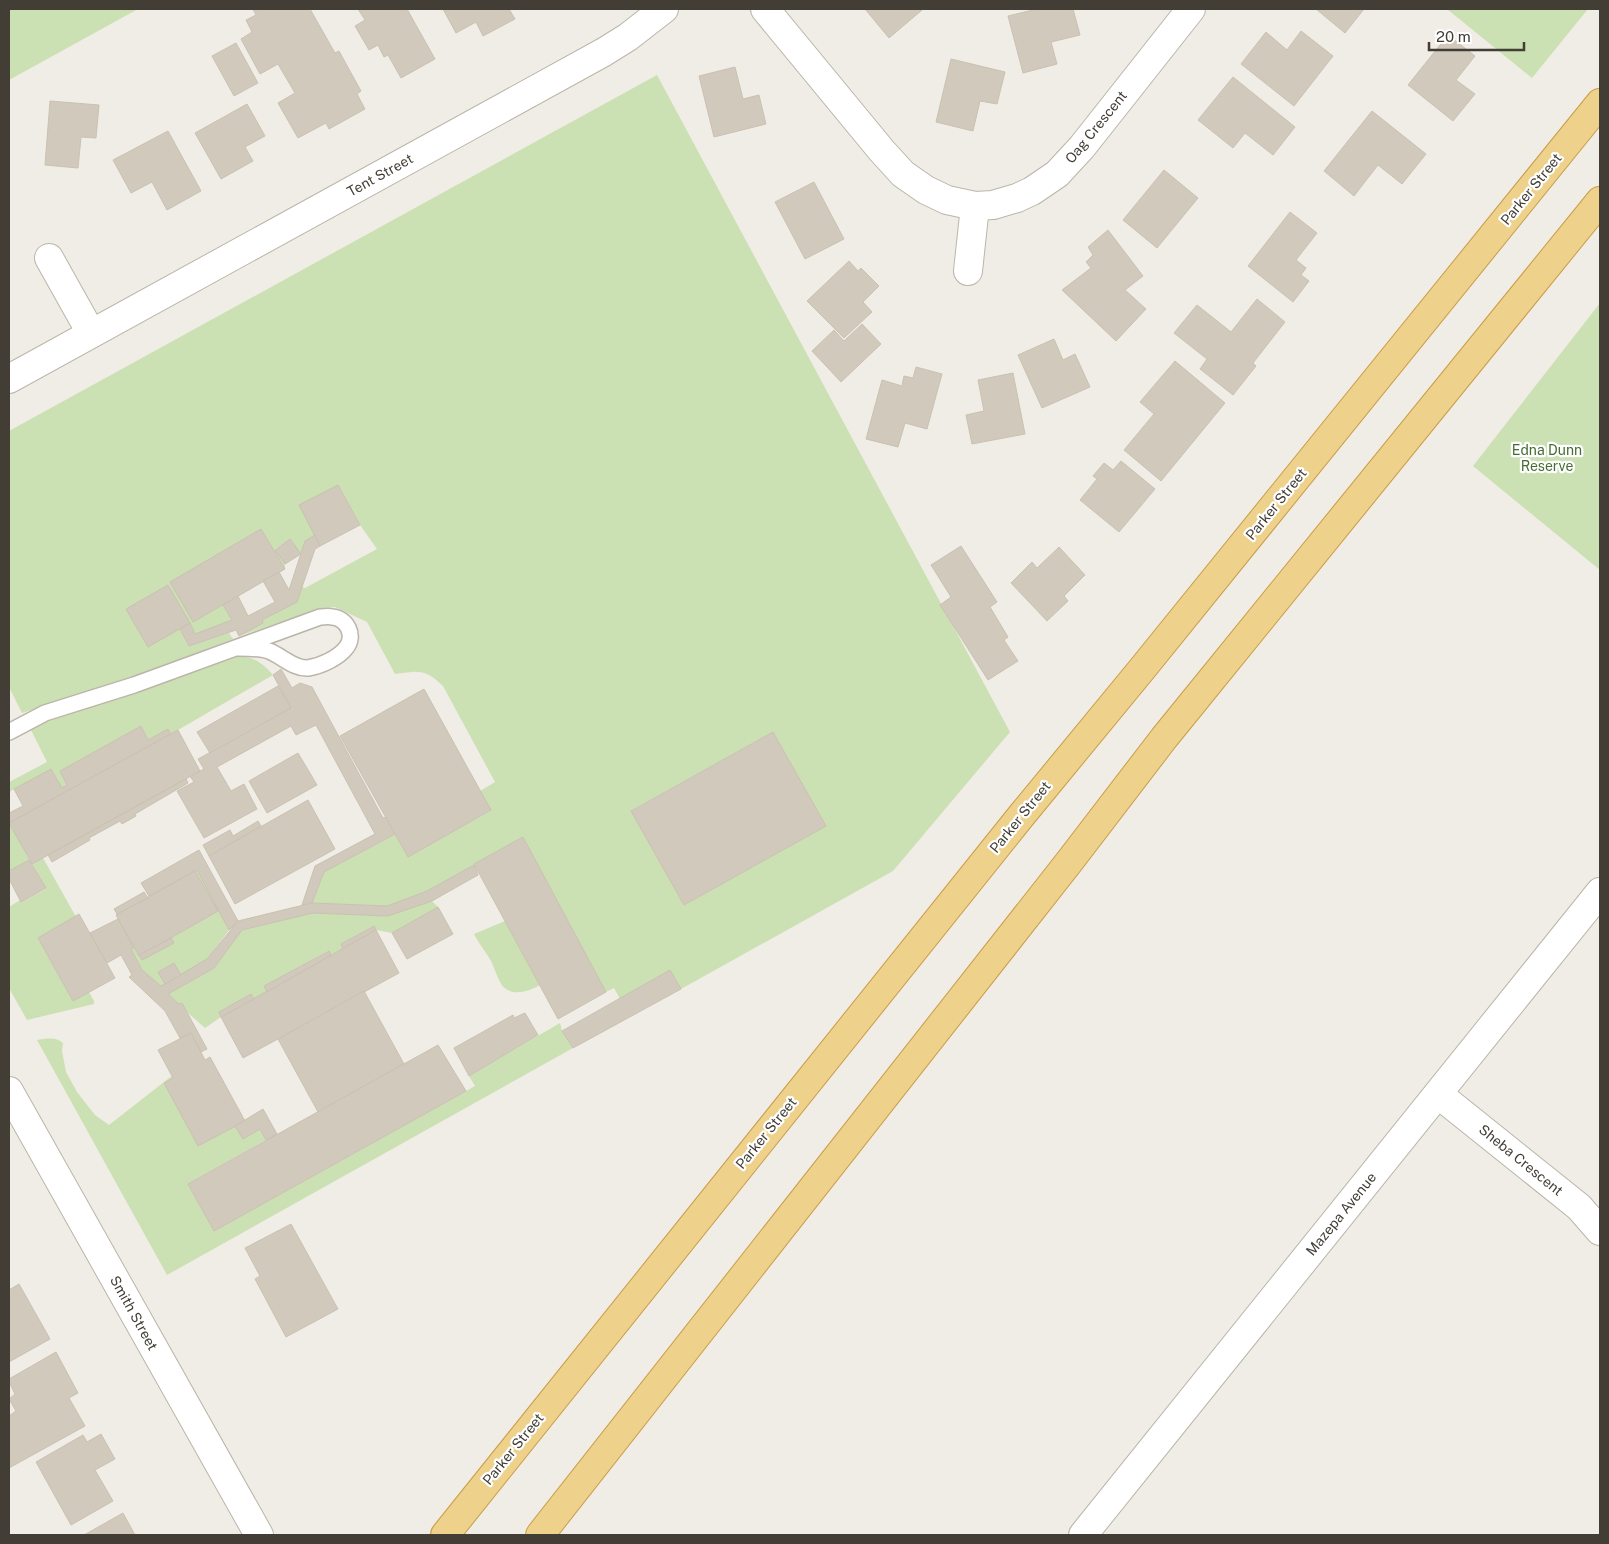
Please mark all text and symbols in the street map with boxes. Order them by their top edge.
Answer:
scale bar [1429,20,1524,52]
text: 20 m [1436,28,1471,45]
street label: Oag Crescent [1062,88,1130,166]
street label: Tent Street [344,150,416,200]
street label: Parker Street [1497,150,1565,228]
park label: Edna Dunn Reserve [1512,442,1582,474]
street label: Parker Street [1242,465,1310,543]
street label: Parker Street [986,778,1054,856]
street label: Parker Street [732,1094,800,1172]
street label: Sheba Crescent [1476,1121,1566,1199]
street label: Mazepa Avenue [1303,1169,1379,1259]
street label: Smith Street [107,1273,161,1353]
street label: Parker Street [479,1410,547,1488]

